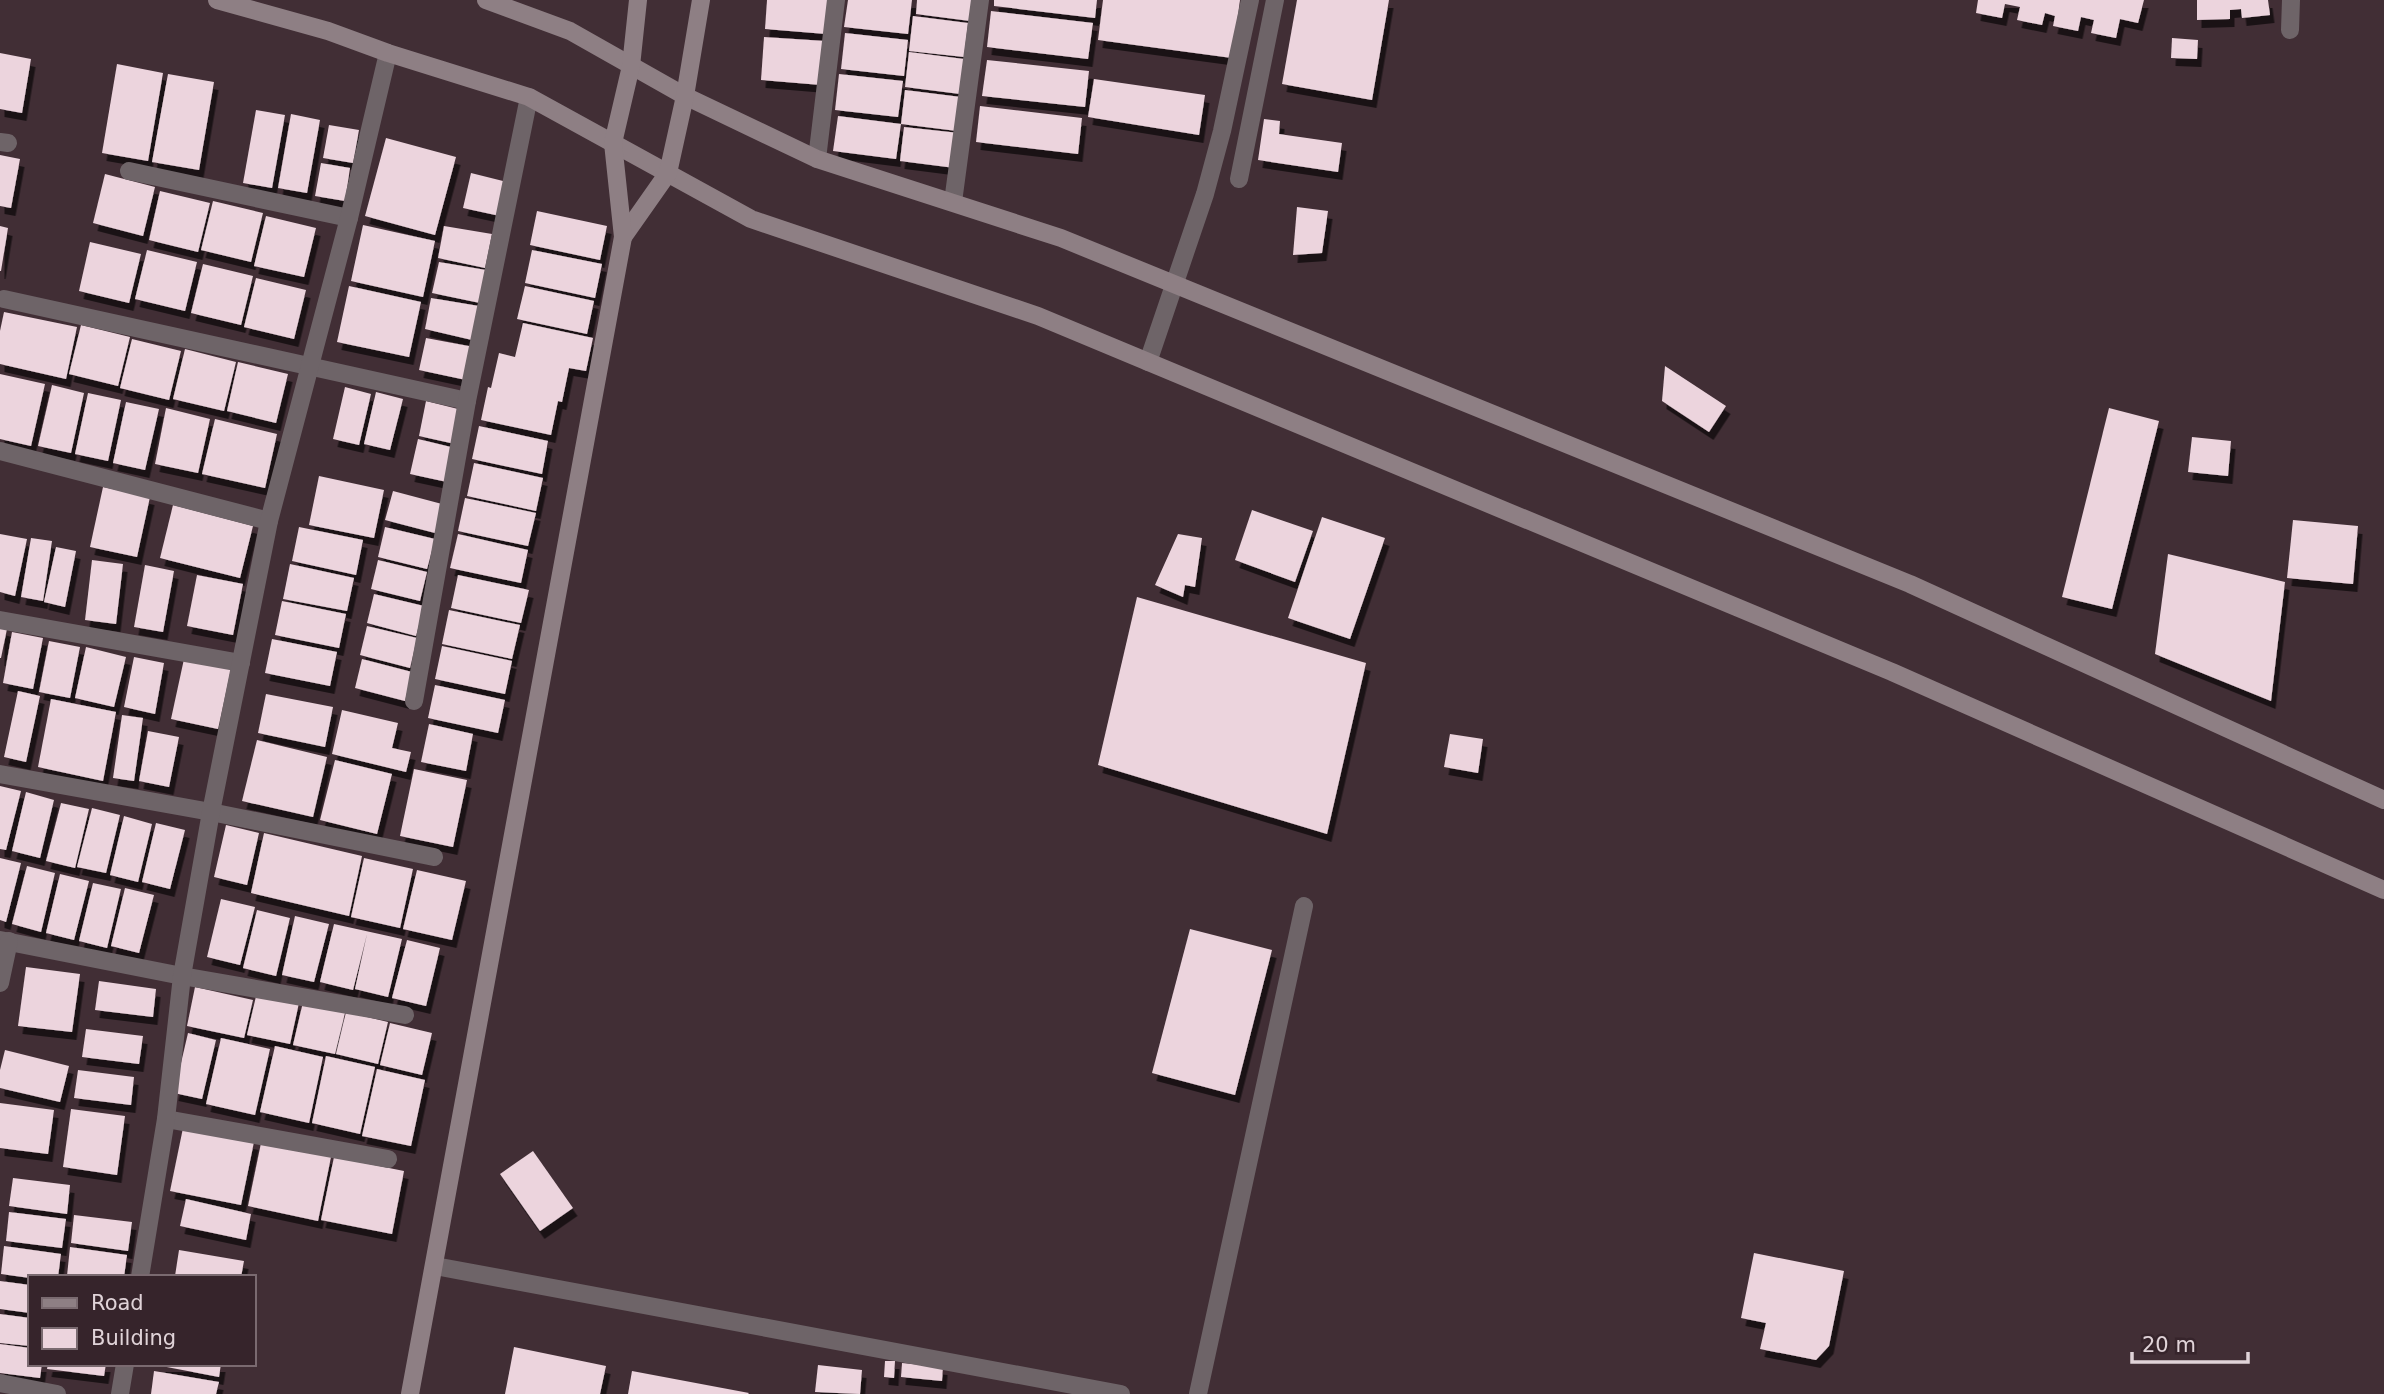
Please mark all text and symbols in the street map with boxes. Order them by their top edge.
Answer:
legend [28,1275,256,1366]
text: Road [91,1291,144,1315]
scale bar [2132,1320,2248,1364]
text: Building [91,1326,176,1350]
text: 20 m [2142,1333,2196,1357]

